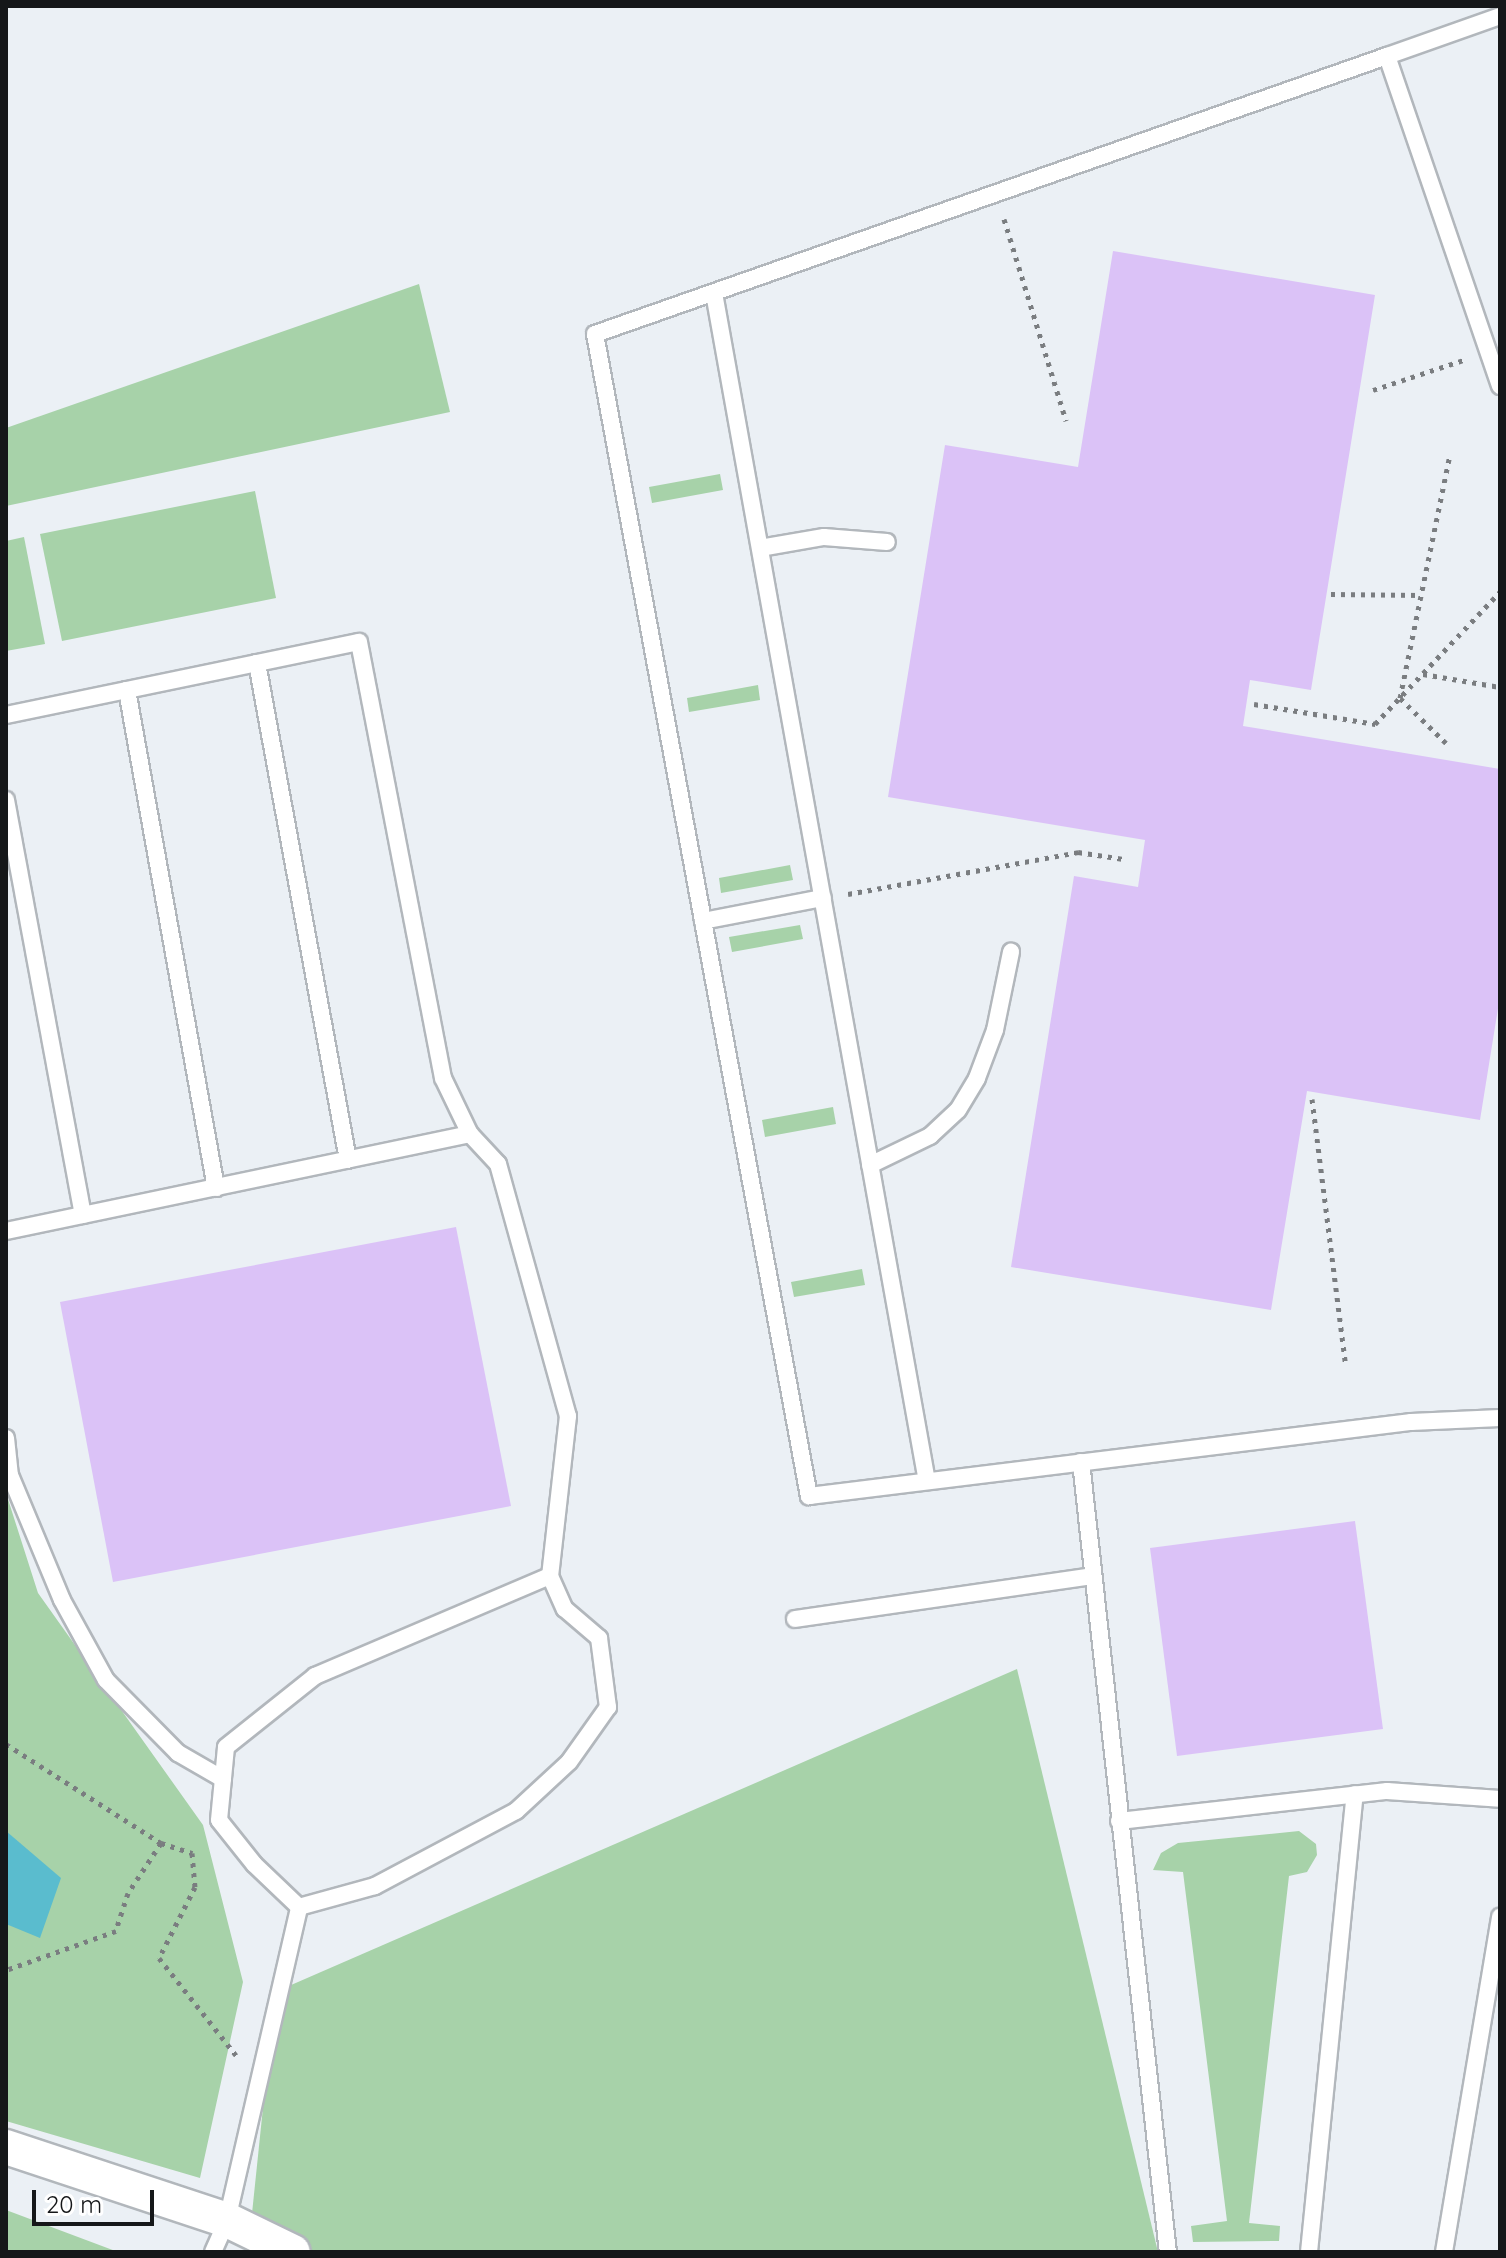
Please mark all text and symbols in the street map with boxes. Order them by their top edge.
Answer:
scale bar [36,2174,158,2224]
text: 20 m [46,2189,102,2219]

